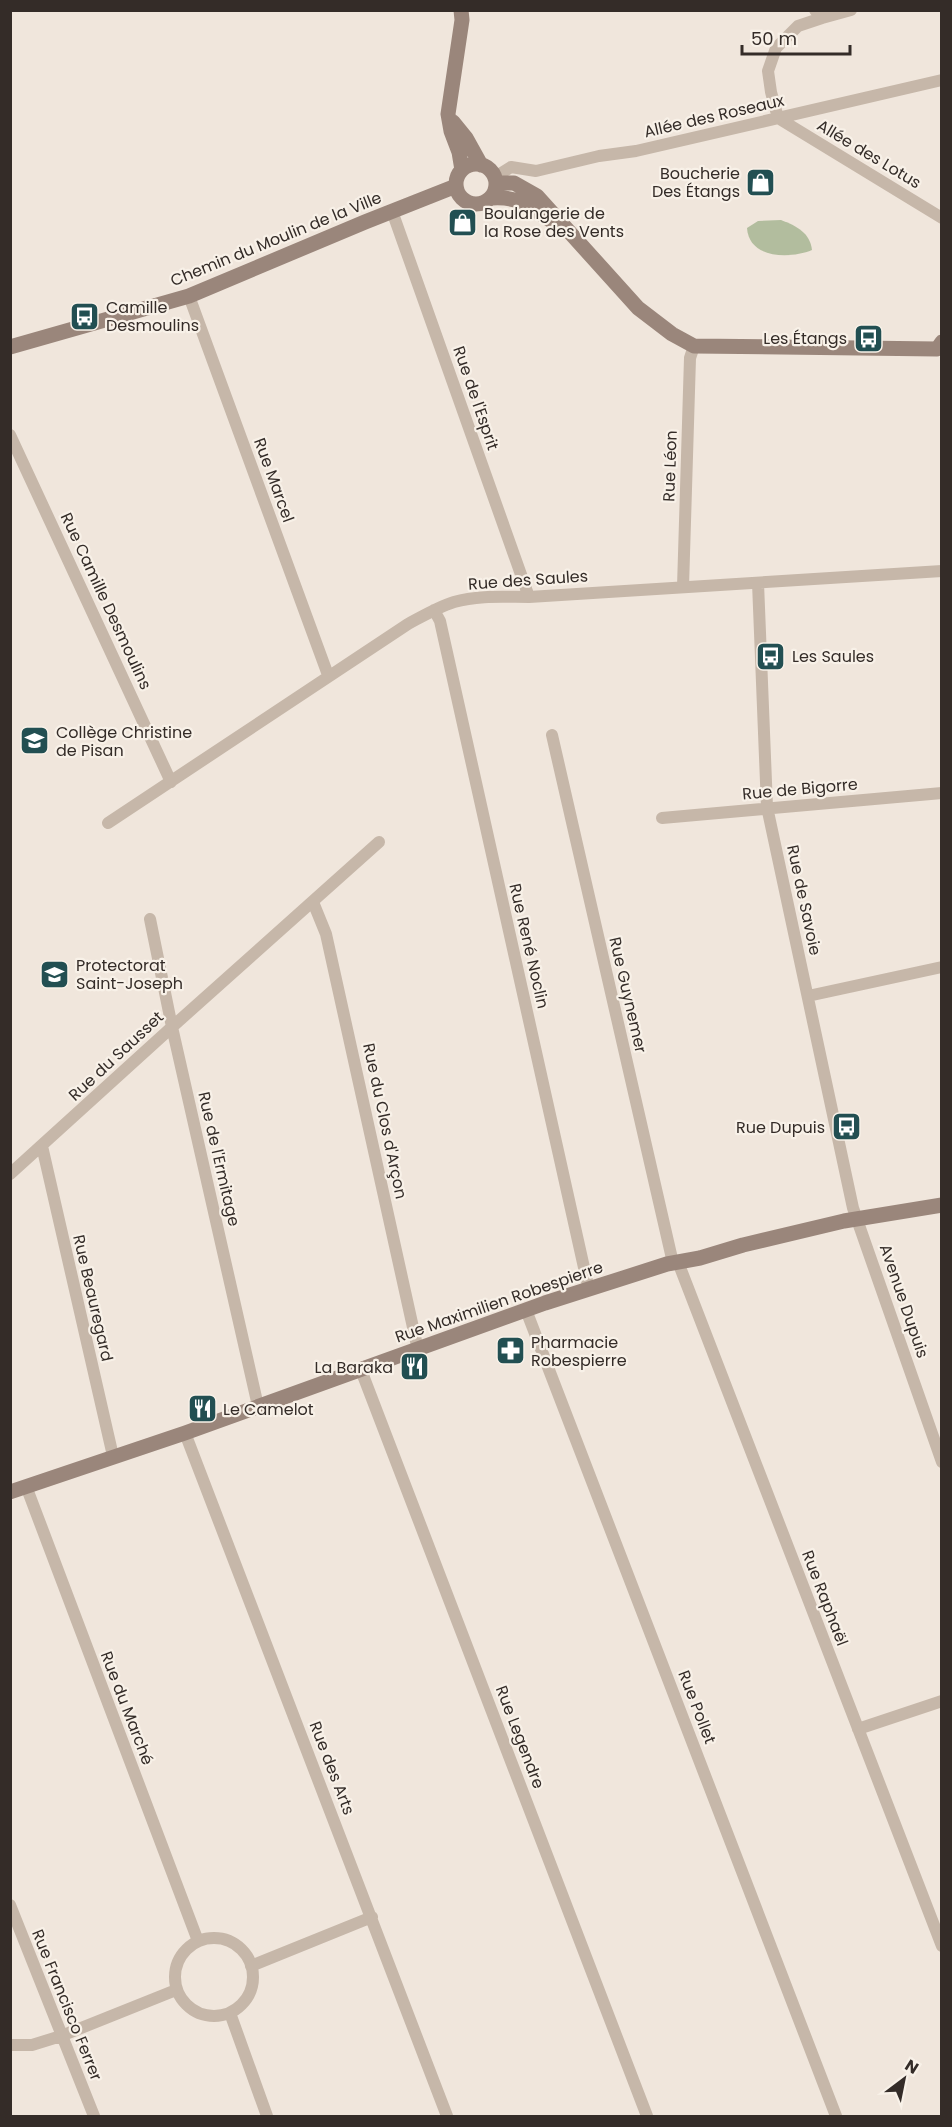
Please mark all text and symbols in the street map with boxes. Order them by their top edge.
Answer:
scale bar [742,18,850,56]
text: 50 m [751,26,797,51]
street label: Allée des Roseaux [642,89,787,143]
street label: Allée des Lotus [813,114,925,194]
place label: Boucherie Des Étangs [652,162,740,203]
shop icon: Boucherie Des Étangs [745,166,777,198]
street label: Chemin du Moulin de la Ville [167,186,385,292]
place label: Boulangerie de la Rose des Vents [484,202,624,243]
shop icon: Boulangerie de la Rose des Vents [447,206,479,238]
place label: Camille Desmoulins [106,296,199,337]
bus stop icon: Camille Desmoulins [69,300,101,332]
bus stop icon: Les Étangs [852,322,884,354]
place label: Les Étangs [763,327,847,350]
street label: Rue de l'Esprit [447,343,505,453]
street label: Rue Léon [657,430,683,502]
street label: Rue Marcel [248,435,300,525]
street label: Rue Camille Desmoulins [55,509,157,693]
street label: Rue des Saules [467,564,589,596]
bus stop icon: Les Saules [755,640,787,672]
place label: Les Saules [792,645,874,668]
place label: Collège Christine de Pisan [56,721,192,762]
school or university icon: Collège Christine de Pisan [19,725,51,757]
street label: Rue de Bigorre [741,772,859,806]
street label: Rue de Savoie [781,843,827,957]
street label: Rue René Noclin [503,881,555,1011]
street label: Rue Guynemer [603,935,653,1055]
place label: Protectorat Saint-Joseph [76,954,183,995]
school or university icon: Protectorat Saint-Joseph [39,958,71,990]
street label: Rue du Sausset [63,1006,169,1106]
street label: Rue du Clos d'Arçon [357,1041,413,1201]
street label: Rue de l'Ermitage [192,1089,246,1229]
bus stop icon: Rue Dupuis [830,1111,862,1143]
place label: Rue Dupuis [736,1116,825,1139]
street label: Rue Beauregard [67,1232,119,1364]
street label: Avenue Dupuis [874,1241,934,1361]
street label: Rue Maximilien Robespierre [392,1256,606,1348]
place label: Pharmacie Robespierre [531,1331,627,1372]
pharmacy icon: Pharmacie Robespierre [494,1335,526,1367]
restaurant icon: La Baraka [398,1351,430,1383]
place label: La Baraka [315,1356,393,1379]
restaurant icon: Le Camelot [186,1393,218,1425]
place label: Le Camelot [223,1398,314,1421]
street label: Rue Raphaël [796,1547,854,1649]
street label: Rue du Marché [95,1648,159,1768]
street label: Rue Pollet [672,1667,722,1747]
street label: Rue Legendre [490,1682,550,1792]
street label: Rue des Arts [304,1718,360,1818]
street label: Rue Francisco Ferrer [26,1926,108,2084]
north arrow [874,2049,934,2109]
text: N [900,2054,923,2080]

